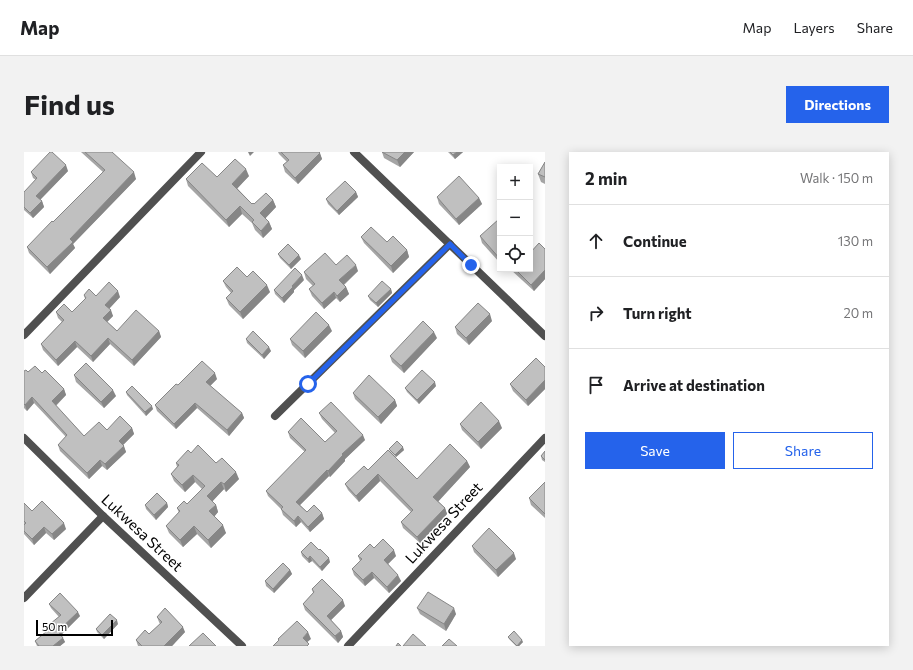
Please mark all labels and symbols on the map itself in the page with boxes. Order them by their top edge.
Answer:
route end [462,256,480,274]
route start [299,375,317,393]
street label: Lukwesa Street [401,478,486,567]
street label: Lukwesa Street [98,490,187,575]
scale bar [36,618,113,637]

